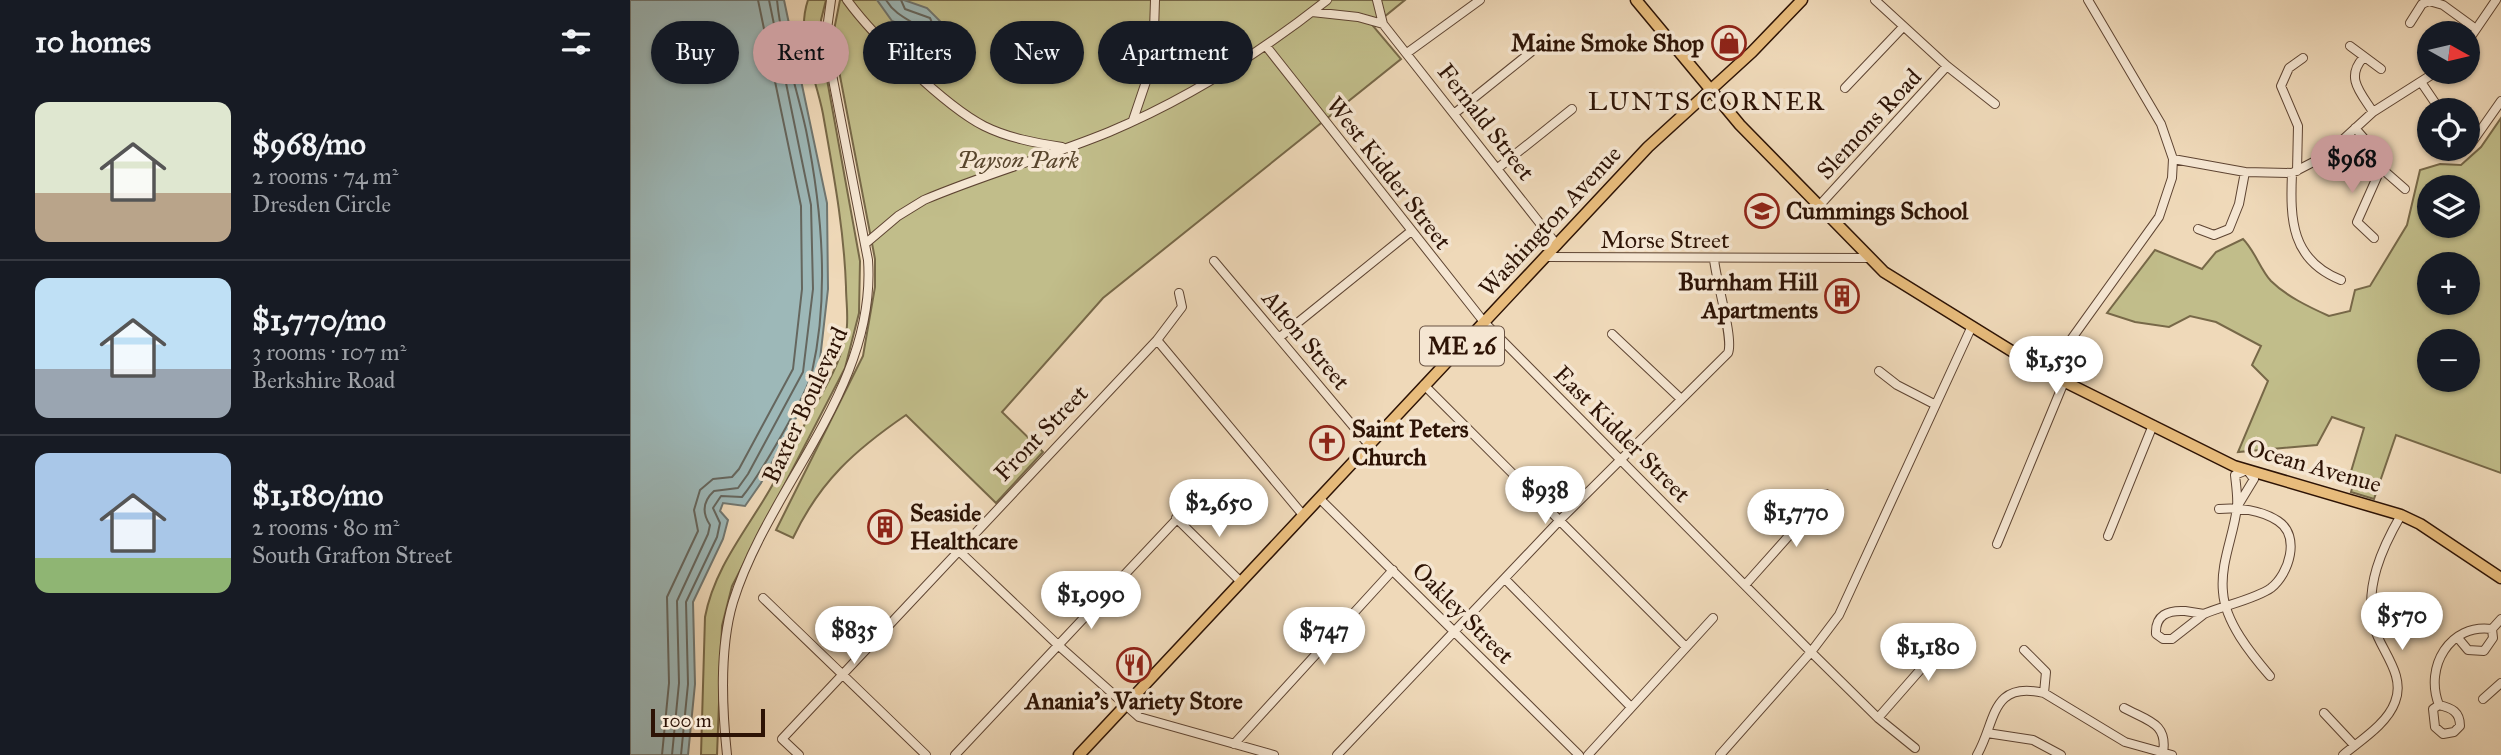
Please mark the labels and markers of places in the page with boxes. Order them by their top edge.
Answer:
shop icon: Maine Smoke Shop [1710,24,1748,62]
place label: Maine Smoke Shop [1511,28,1704,58]
pin: $968 [2311,136,2393,195]
school or university icon: Cummings School [1743,192,1781,230]
place label: Cummings School [1786,196,1969,226]
place label: Burnham Hill Apartments [1678,267,1819,325]
building icon: Burnham Hill Apartments [1823,277,1861,315]
pin: $1,530 [1999,336,2113,396]
place label: Saint Peters Church [1352,414,1469,472]
church icon: Saint Peters Church [1308,424,1346,462]
pin: $938 [1504,466,1586,526]
pin: $2,650 [1162,480,1276,539]
pin: $1,770 [1739,490,1853,549]
place label: Seaside Healthcare [910,498,1018,556]
building icon: Seaside Healthcare [866,508,904,546]
pin: $1,090 [1034,572,1148,631]
pin: $570 [2361,592,2443,652]
pin: $835 [813,606,895,666]
pin: $747 [1283,608,1365,667]
pin: $1,180 [1871,624,1985,683]
restaurant icon: Anania's Variety Store [1115,646,1153,684]
place label: Anania's Variety Store [1023,686,1243,716]

